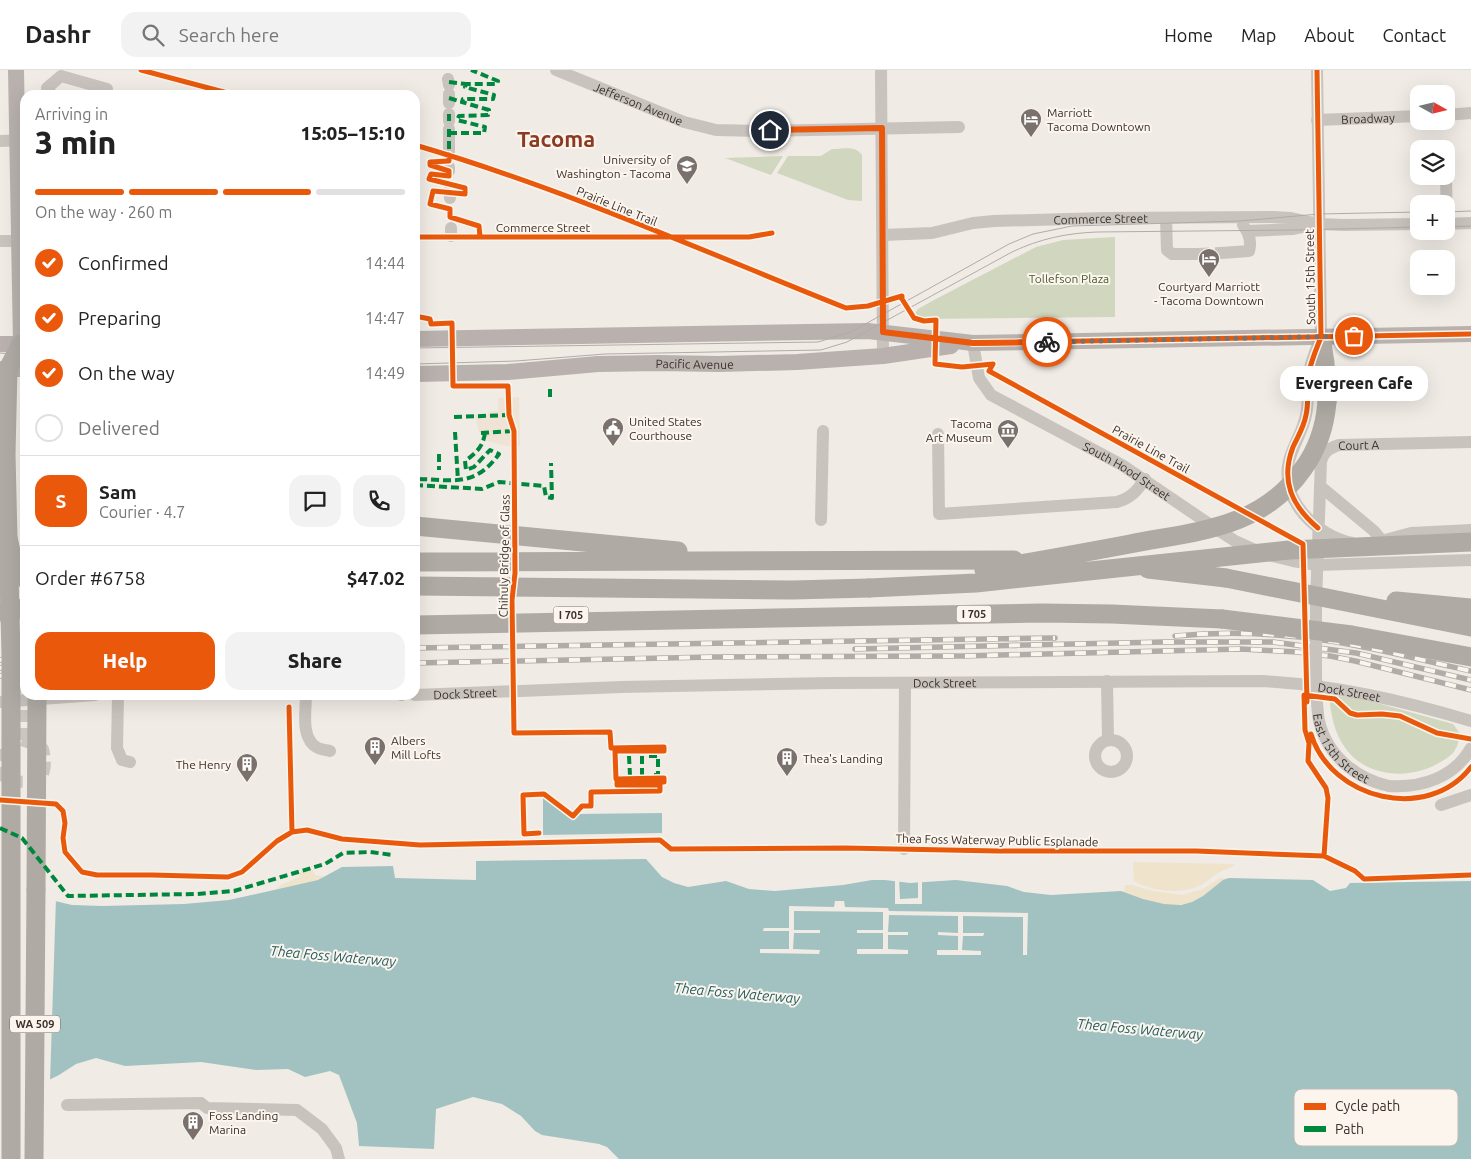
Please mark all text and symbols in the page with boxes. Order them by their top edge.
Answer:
search box [121,12,471,57]
text: Dashr [25,21,91,48]
icon: search [139,21,167,49]
text: Search here [179,24,279,46]
text: Home [1164,25,1213,45]
text: Map [1241,25,1276,45]
text: About [1304,25,1354,45]
text: Contact [1382,25,1446,45]
street label: Jefferson Avenue [592,80,685,127]
north arrow [1410,85,1455,130]
map controls [1410,85,1455,295]
text: Arriving in [35,105,108,123]
place label: Marriott Tacoma Downtown [1047,106,1151,133]
hotel icon: Marriott Tacoma Downtown [1019,107,1043,138]
pin [749,109,791,151]
street label: Broadway [1341,110,1395,126]
icon: home [756,116,784,144]
text: 15:05–15:10 [300,122,405,144]
text: 3 min [35,124,116,160]
district label: Tacoma [517,126,595,151]
button: layers [1410,140,1455,185]
place label: University of Washington - Tacoma [556,153,671,180]
school or university icon: University of Washington - Tacoma [675,154,699,185]
street label: Prairie Line Trail [575,184,659,228]
button: + [1410,195,1455,240]
text: On the way · 260 m [35,203,172,221]
street label: Commerce Street [1053,211,1148,226]
street label: Commerce Street [496,221,591,234]
street label: South 15th Street [1303,229,1317,325]
hotel icon: Courtyard Marriott - Tacoma Downtown [1197,247,1221,278]
icon: check [35,249,63,277]
button: − [1410,250,1455,295]
text: Confirmed [78,252,169,274]
text: 14:44 [365,254,405,272]
park label: Tollefson Plaza [1029,272,1109,285]
place label: Courtyard Marriott - Tacoma Downtown [1154,280,1264,307]
icon: check [35,304,63,332]
text: Preparing [78,307,162,329]
text: 14:47 [365,309,405,327]
pin [1333,315,1375,357]
courier [1022,317,1072,367]
icon: bag [1340,322,1368,350]
icon: bike [1033,328,1061,356]
street label: Pacific Avenue [655,356,734,371]
icon: check [35,359,63,387]
text: On the way [78,362,175,384]
text: 14:49 [365,364,405,382]
callout: Evergreen Cafe [1280,366,1428,401]
text: Evergreen Cafe [1295,374,1413,392]
place label: United States Courthouse [629,415,702,442]
public building icon: United States Courthouse [601,416,625,447]
text: Delivered [78,417,160,439]
place label: Tacoma Art Museum [926,417,992,444]
museum icon: Tacoma Art Museum [996,418,1020,449]
street label: Prairie Line Trail [1110,422,1192,476]
street label: Court A [1338,438,1380,452]
street label: South Hood Street [1081,439,1173,503]
button: chat [289,475,341,527]
button: phone [353,475,405,527]
text: Sam [99,481,137,503]
text: S [56,490,66,512]
street label: Chihuly Bridge of Glass [496,494,512,618]
text: Courier · 4.7 [99,503,185,521]
text: Order #6758 [35,567,145,589]
text: $47.02 [347,567,405,589]
road number: I 705 [554,606,588,624]
road number: I 705 [956,606,992,622]
button: Help [35,632,215,690]
button: Share [225,632,405,690]
street label: Dock Street [913,676,977,689]
street label: Dock Street [1317,680,1382,704]
street label: Dock Street [433,685,497,701]
street label: East 15th Street [1311,713,1372,785]
place label: Albers Mill Lofts [391,734,441,761]
building icon: Albers Mill Lofts [363,735,387,766]
building icon: Thea's Landing [775,746,799,777]
building icon: The Henry [235,752,259,783]
place label: Thea's Landing [803,752,883,765]
place label: The Henry [176,758,231,771]
street label: Thea Foss Waterway Public Esplanade [895,832,1099,848]
water label: Thea Foss Waterway [270,943,397,969]
water label: Thea Foss Waterway [674,980,801,1006]
road number: WA 509 [10,1016,60,1032]
water label: Thea Foss Waterway [1077,1016,1204,1042]
legend [1294,1089,1458,1146]
text: Cycle path [1335,1098,1400,1114]
place label: Foss Landing Marina [209,1109,278,1136]
building icon: Foss Landing Marina [181,1110,205,1141]
text: Path [1335,1121,1364,1137]

